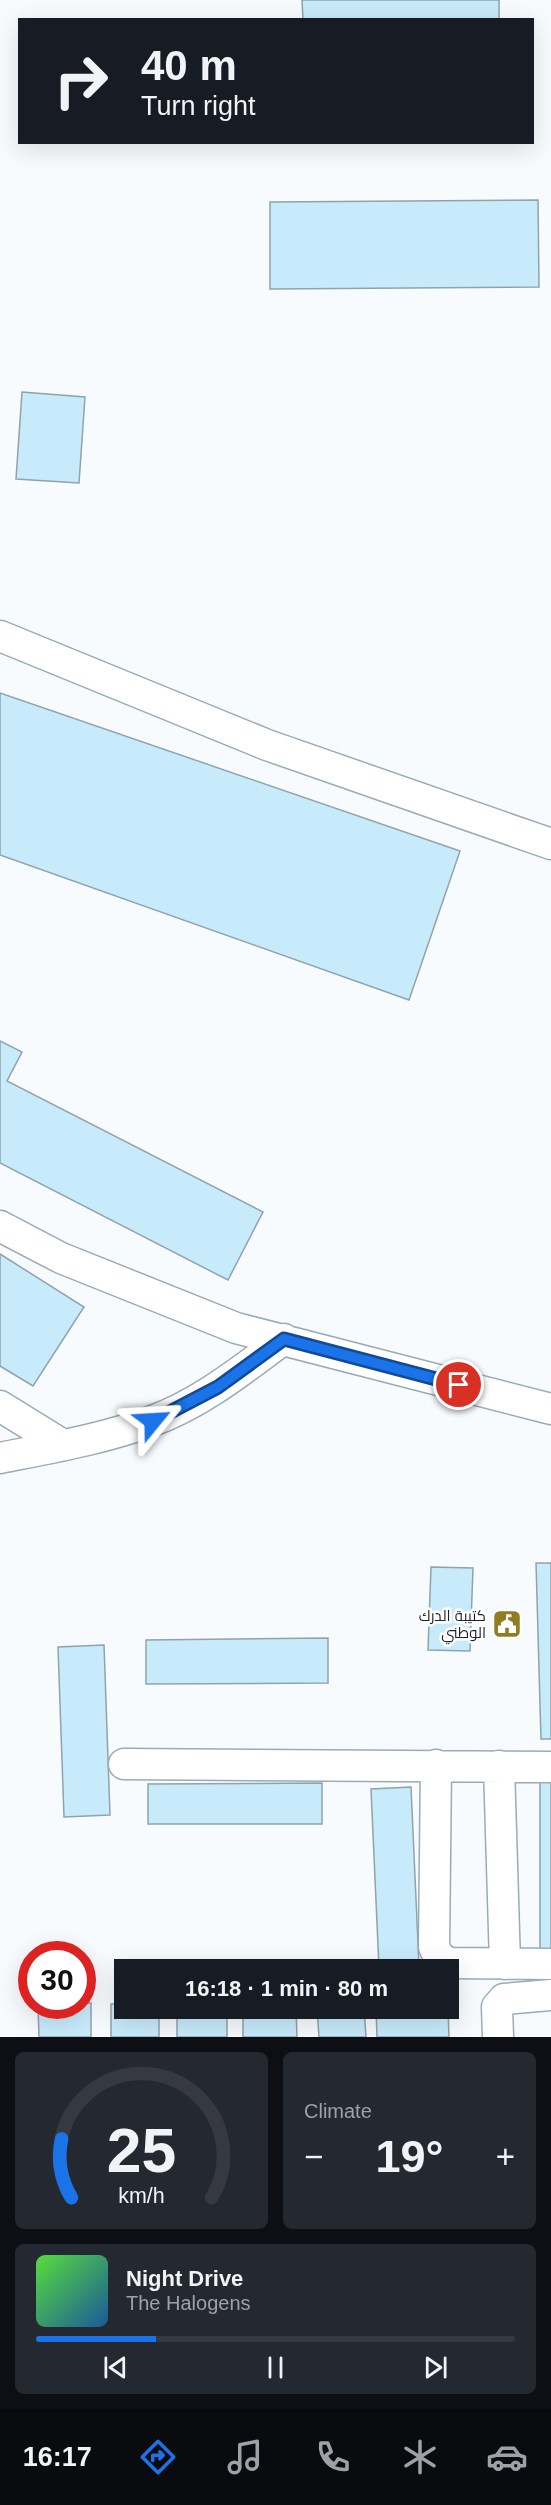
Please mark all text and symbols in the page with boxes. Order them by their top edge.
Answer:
icon: right [42,42,120,120]
text: 40 m [141,42,237,89]
text: Turn right [141,91,256,121]
pin [433,1359,484,1410]
icon: arrive [442,1368,475,1401]
position arrow [121,1389,185,1453]
place label: كتيبة الدرك الوطني [419,1607,486,1645]
public building icon: كتيبة الدرك الوطني [491,1608,523,1640]
speed limit sign: 30 [18,1941,96,2019]
text: 16:18 · 1 min · 80 m [185,1976,388,2001]
text: Climate [304,2100,372,2122]
text: 25 [107,2116,176,2185]
text: 19° [375,2131,444,2182]
text: − [304,2138,323,2175]
text: + [496,2138,515,2175]
text: km/h [118,2184,165,2208]
text: Night Drive [126,2266,243,2291]
text: The Halogens [126,2292,251,2314]
icon: previous [99,2351,132,2384]
icon: pause [259,2351,292,2384]
icon: next [419,2351,452,2384]
icon: directions [137,2436,179,2478]
icon: music [224,2436,266,2478]
icon: phone [312,2436,354,2478]
icon: climate [399,2436,441,2478]
icon: car [486,2436,528,2478]
text: 16:17 [23,2442,92,2472]

